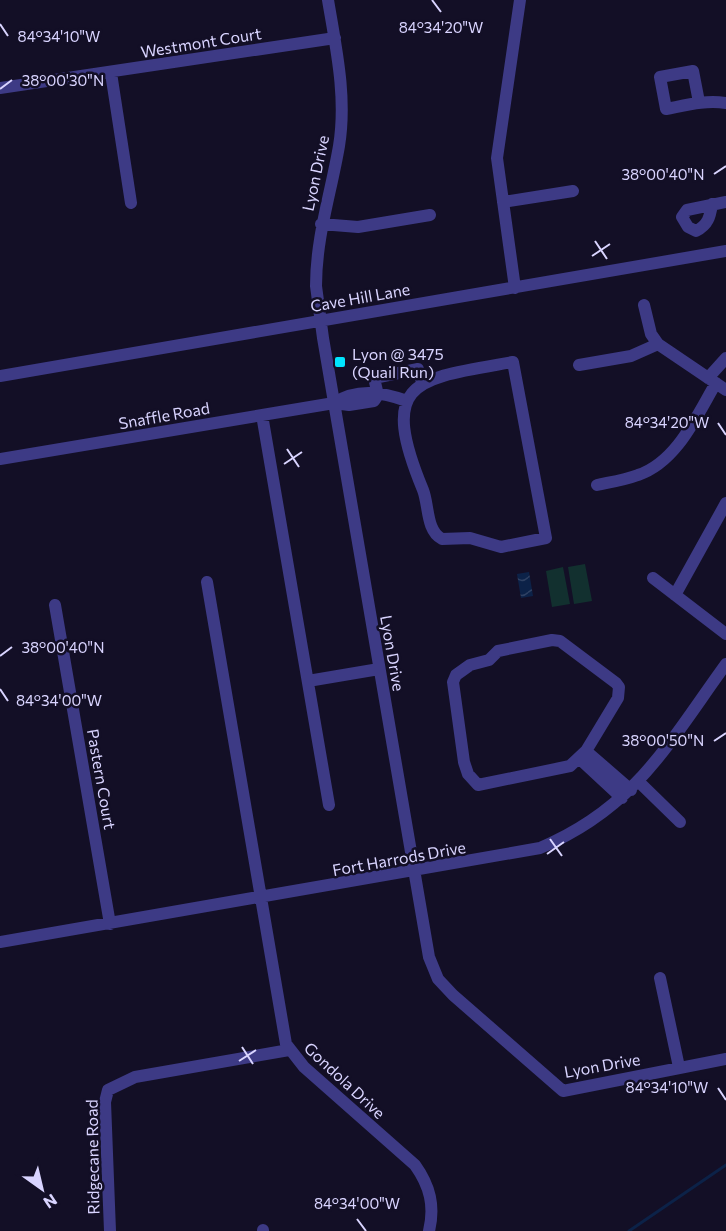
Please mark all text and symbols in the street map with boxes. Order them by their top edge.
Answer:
text: 84°34'20"W [399,18,483,36]
street label: Westmont Court [139,23,263,61]
text: 84°34'10"W [18,27,100,45]
text: 38°00'30"N [22,71,104,89]
street label: Lyon Drive [298,133,332,213]
text: 38°00'40"N [622,165,704,183]
street label: Cave Hill Lane [309,279,411,315]
place label: Lyon @ 3475 (Quail Run) [352,344,444,381]
marker: Lyon @ 3475 (Quail Run) [333,355,347,369]
street label: Snaffle Road [117,398,211,432]
text: 84°34'20"W [625,413,709,431]
street label: Lyon Drive [377,613,409,693]
text: 38°00'40"N [22,638,104,656]
text: 84°34'00"W [16,691,102,709]
street label: Pastern Court [84,727,120,831]
text: 38°00'50"N [622,731,704,749]
street label: Fort Harrods Drive [331,837,467,879]
street label: Gondola Drive [301,1038,389,1122]
street label: Lyon Drive [562,1049,642,1081]
text: 84°34'10"W [626,1078,708,1096]
street label: Ridgecane Road [81,1099,103,1215]
north arrow [12,1159,72,1219]
text: N [40,1191,61,1213]
text: 84°34'00"W [314,1194,400,1212]

